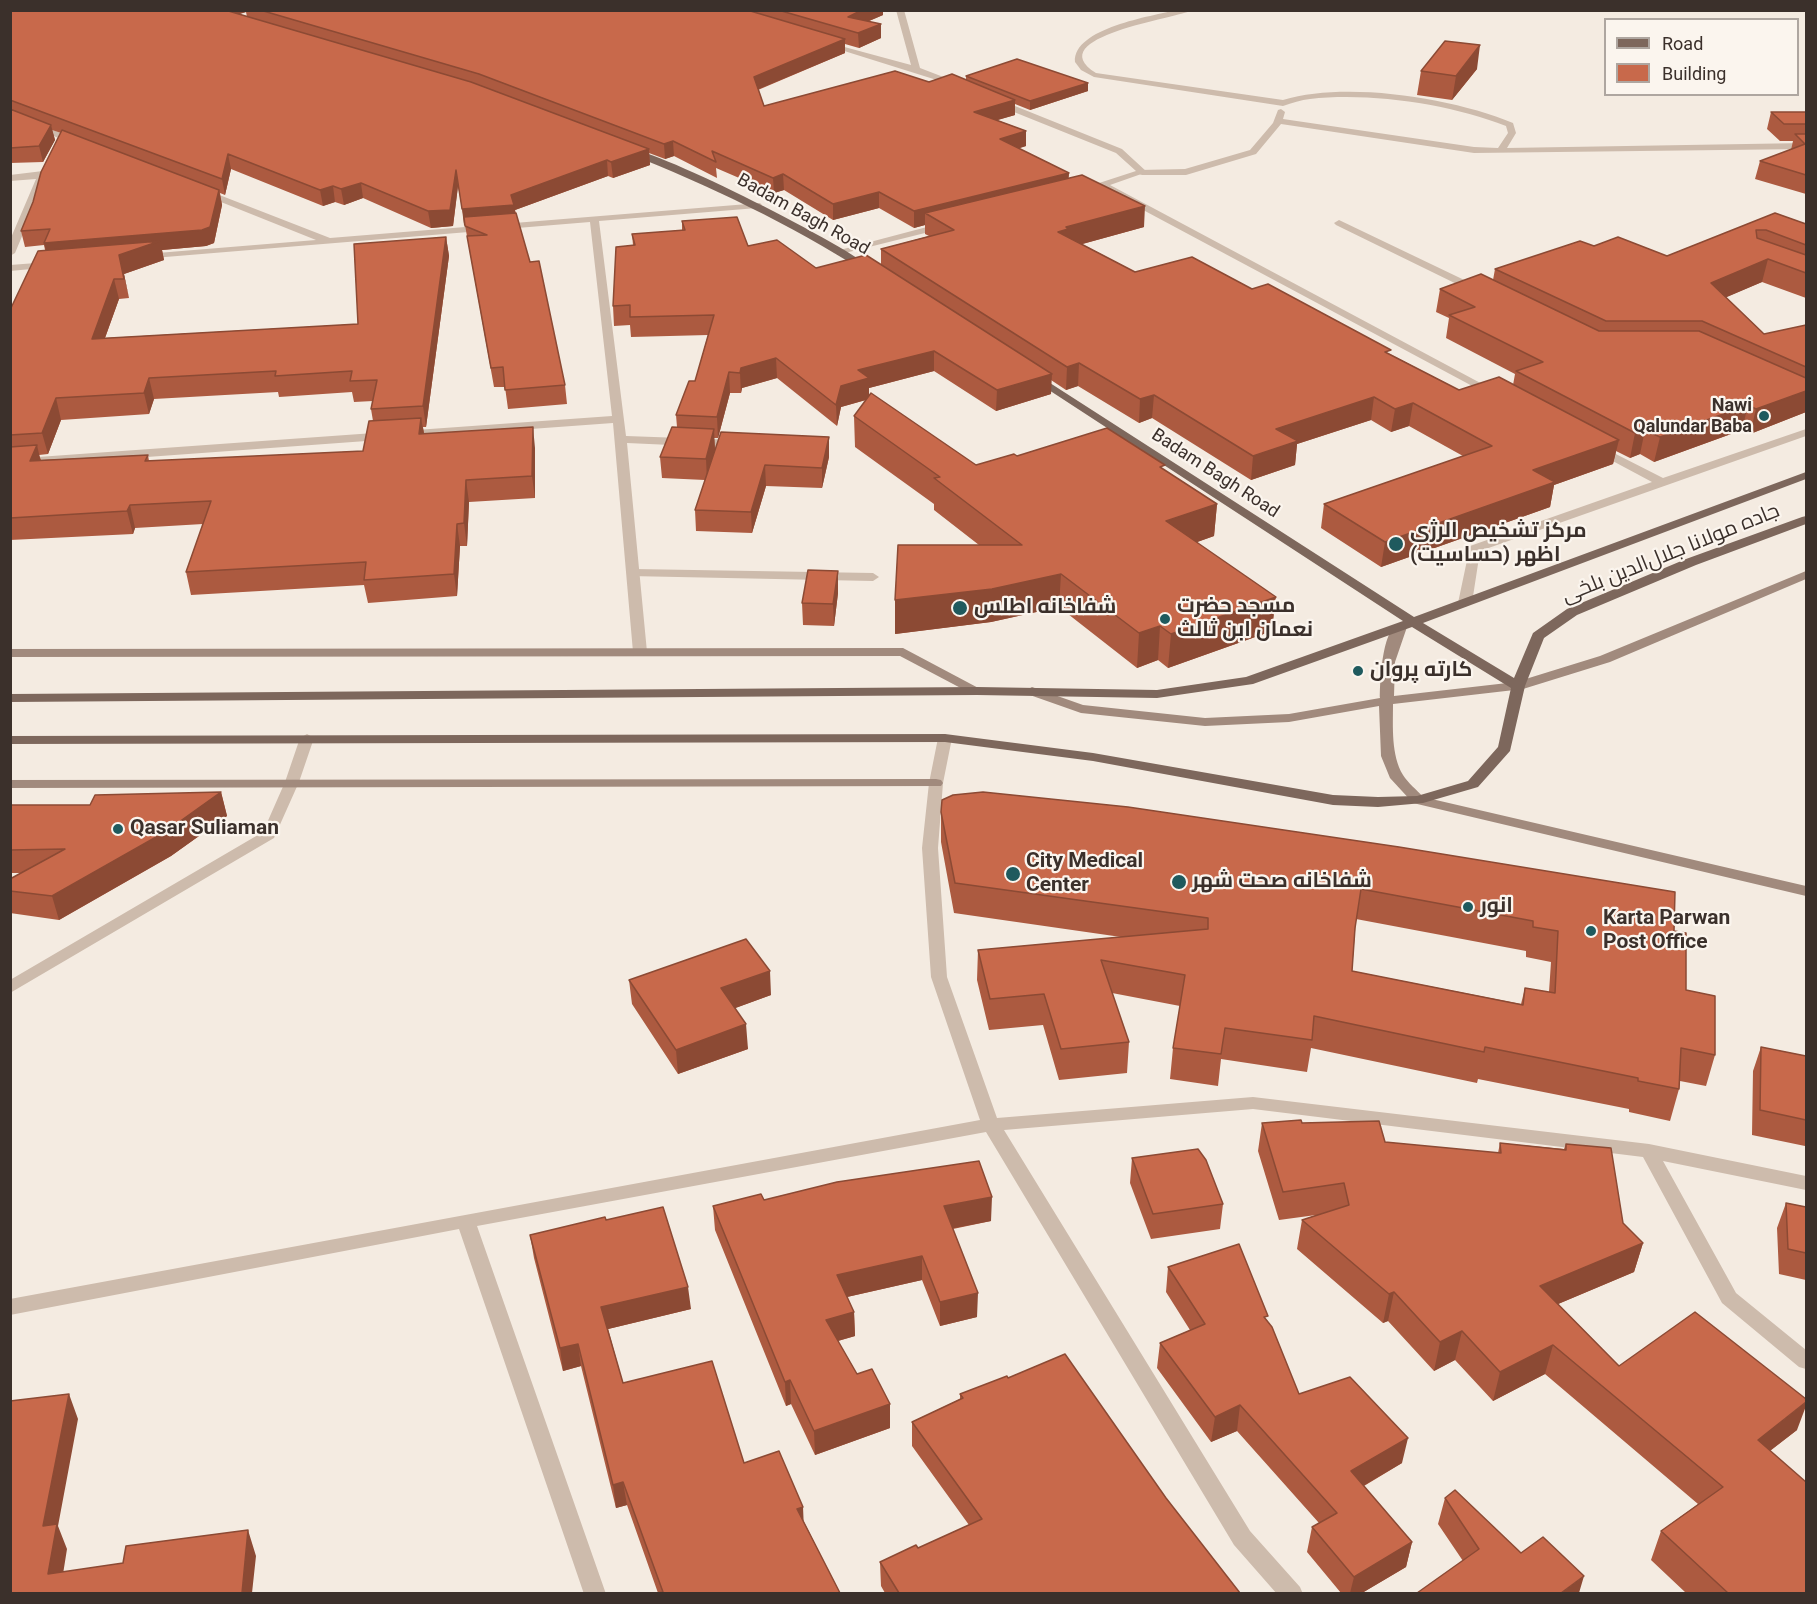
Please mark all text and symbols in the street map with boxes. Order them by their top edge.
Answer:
legend [1604,18,1799,96]
text: Road [1662,33,1703,54]
text: Building [1662,63,1726,84]
street label: Badam Bagh Road [733,170,873,260]
place label: Nawi Qalundar Baba [1633,395,1752,438]
marker: Nawi Qalundar Baba [1757,409,1771,423]
street label: Badam Bagh Road [1147,425,1283,523]
street label: جاده مولانا جلال‌الدین بلخی [1558,499,1784,609]
place label: مرکز تشخیص الرژی (حساسیت) اظهر [1410,519,1587,569]
marker: مرکز تشخیص الرژی (حساسیت) اظهر [1387,535,1405,553]
place label: مسجد حضرت نعمان ابن ثالث [1177,594,1313,644]
place label: شفاخانه اطلس [974,595,1116,621]
marker: شفاخانه اطلس [951,599,969,617]
marker: مسجد حضرت نعمان ابن ثالث [1158,612,1172,626]
place label: کارته پروان [1370,658,1472,684]
marker: کارته پروان [1351,664,1365,678]
place label: Qasar Suliaman [130,816,279,842]
marker: Qasar Suliaman [111,822,125,836]
place label: City Medical Center [1026,849,1143,899]
marker: City Medical Center [1004,865,1022,883]
place label: شفاخانه صحت شهر [1192,869,1372,895]
marker: شفاخانه صحت شهر [1170,873,1188,891]
place label: انور [1480,894,1513,920]
marker: انور [1461,900,1475,914]
place label: Karta Parwan Post Office [1603,906,1730,956]
marker: Karta Parwan Post Office [1584,924,1598,938]

